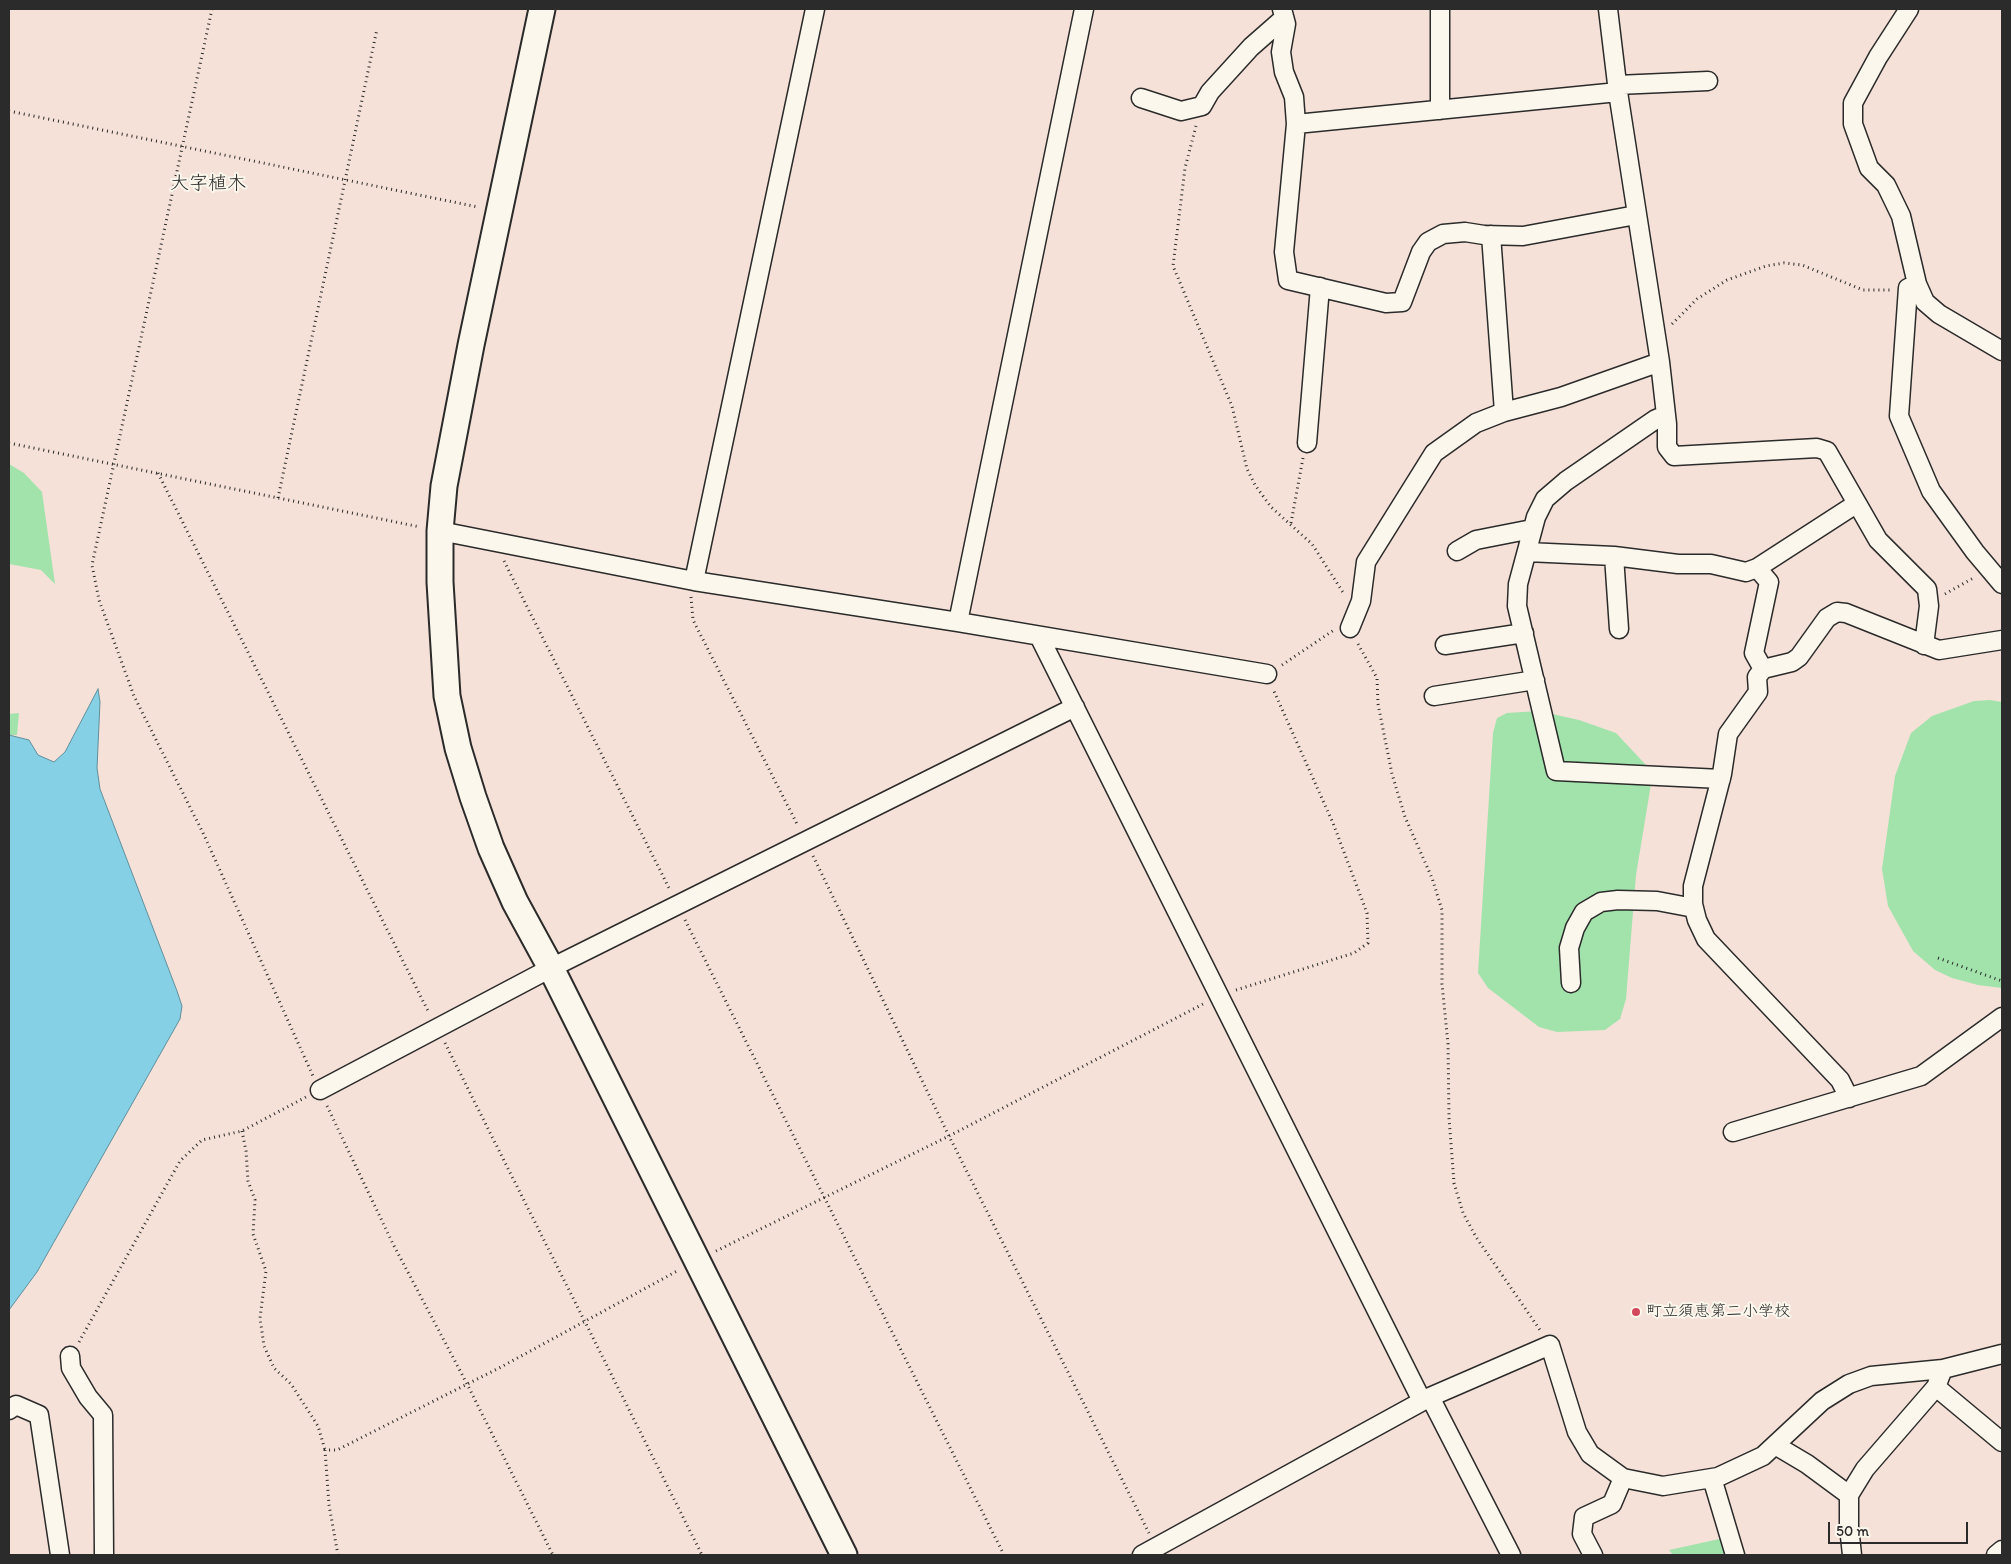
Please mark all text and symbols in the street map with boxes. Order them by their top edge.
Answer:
district label: 大字植木 [170,173,246,195]
place label: 町立須恵第二小学校 [1646,1302,1790,1322]
marker: 町立須恵第二小学校 [1630,1306,1642,1318]
scale bar [1831,1512,1971,1544]
text: 50 m [1836,1522,1869,1540]

